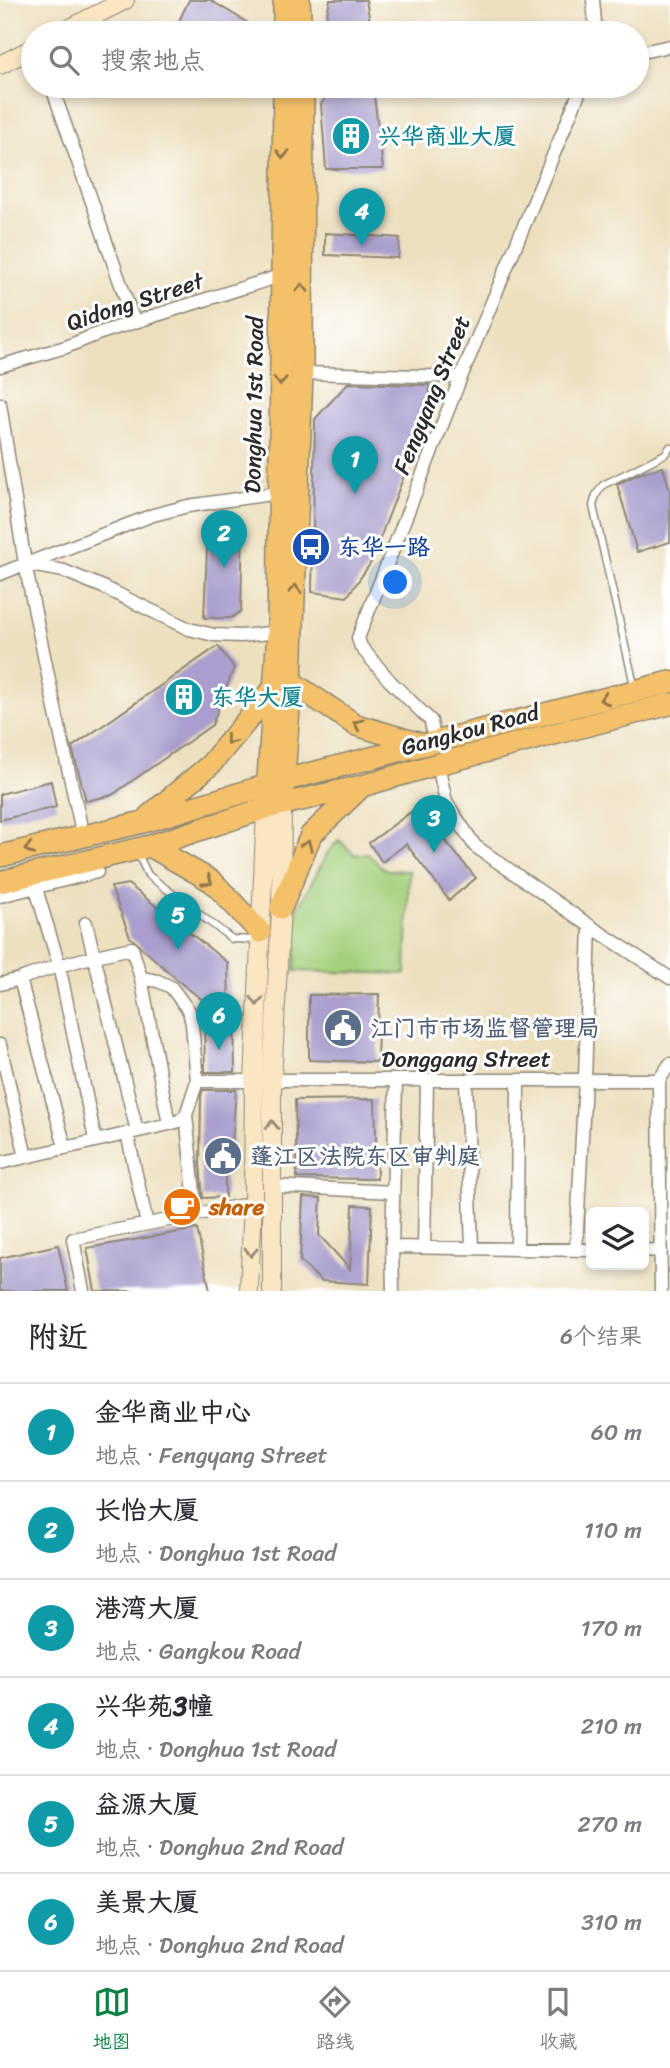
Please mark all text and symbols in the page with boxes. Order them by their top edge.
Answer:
search box [21,21,649,98]
text: 搜索地点 [101,37,205,83]
icon: search [45,41,83,79]
building icon: 兴华商业大厦 [330,115,372,157]
place label: 兴华商业大厦 [378,116,516,157]
one-way arrow [275,149,291,160]
pin: 4 [339,188,385,246]
street label: Qidong Street [61,260,210,343]
one-way arrow [294,282,310,293]
street label: Fengyang Street [381,309,483,481]
street label: Donghua 1st Road [232,314,276,494]
one-way arrow [273,376,288,387]
pin: 1 [332,436,378,494]
pin: 2 [201,510,247,568]
bus stop icon: 东华一路 [290,526,332,568]
place label: 东华一路 [338,527,430,568]
your location [378,565,412,599]
one-way arrow [287,583,302,594]
building icon: 东华大厦 [163,676,205,718]
place label: 东华大厦 [211,677,303,718]
street label: Gangkou Road [396,691,545,768]
one-way arrow [598,691,610,705]
one-way arrow [353,718,365,732]
one-way arrow [226,733,239,745]
pin: 3 [411,795,457,853]
one-way arrow [299,840,313,852]
one-way arrow [23,841,35,855]
one-way arrow [200,873,213,885]
pin: 5 [155,892,201,950]
pin: 6 [196,992,242,1050]
one-way arrow [250,995,265,1006]
public building icon: 江门市市场监督管理局 [322,1007,364,1049]
place label: 江门市市场监督管理局 [370,1008,600,1049]
street label: Donggang Street [381,1039,551,1080]
one-way arrow [264,1119,280,1130]
public building icon: 蓬江区法院东区审判庭 [202,1135,244,1177]
place label: 蓬江区法院东区审判庭 [250,1136,480,1177]
cafe icon: share [161,1186,203,1228]
place label: share [208,1187,265,1228]
map controls [586,1207,649,1270]
button: layers [586,1207,649,1270]
one-way arrow [243,1247,258,1258]
text: 附近 [28,1310,88,1364]
text: 6个结果 [560,1316,642,1357]
text: 金华商业中心 [95,1389,251,1435]
text: 1 [46,1412,56,1453]
text: 60 m [591,1412,642,1453]
text: 地点 · Fengyang Street [95,1435,328,1476]
text: 长怡大厦 [95,1487,199,1533]
text: 2 [44,1510,58,1551]
text: 110 m [584,1510,642,1551]
text: 地点 · Donghua 1st Road [95,1533,336,1574]
text: 港湾大厦 [95,1585,199,1631]
text: 3 [45,1608,57,1649]
text: 170 m [581,1608,642,1649]
text: 地点 · Gangkou Road [95,1631,301,1672]
text: 兴华苑3幢 [95,1683,213,1729]
text: 4 [44,1706,58,1747]
text: 210 m [581,1706,642,1747]
text: 地点 · Donghua 1st Road [95,1729,336,1770]
text: 益源大厦 [95,1781,199,1827]
text: 5 [44,1804,58,1845]
text: 270 m [577,1804,642,1845]
text: 地点 · Donghua 2nd Road [95,1827,344,1868]
text: 美景大厦 [95,1879,199,1925]
text: 6 [44,1902,58,1943]
text: 310 m [581,1902,642,1943]
text: 地点 · Donghua 2nd Road [95,1925,344,1966]
tab: 地图 [93,1983,131,2058]
tab: 路线 [316,1983,354,2058]
tab: 收藏 [539,1983,577,2058]

